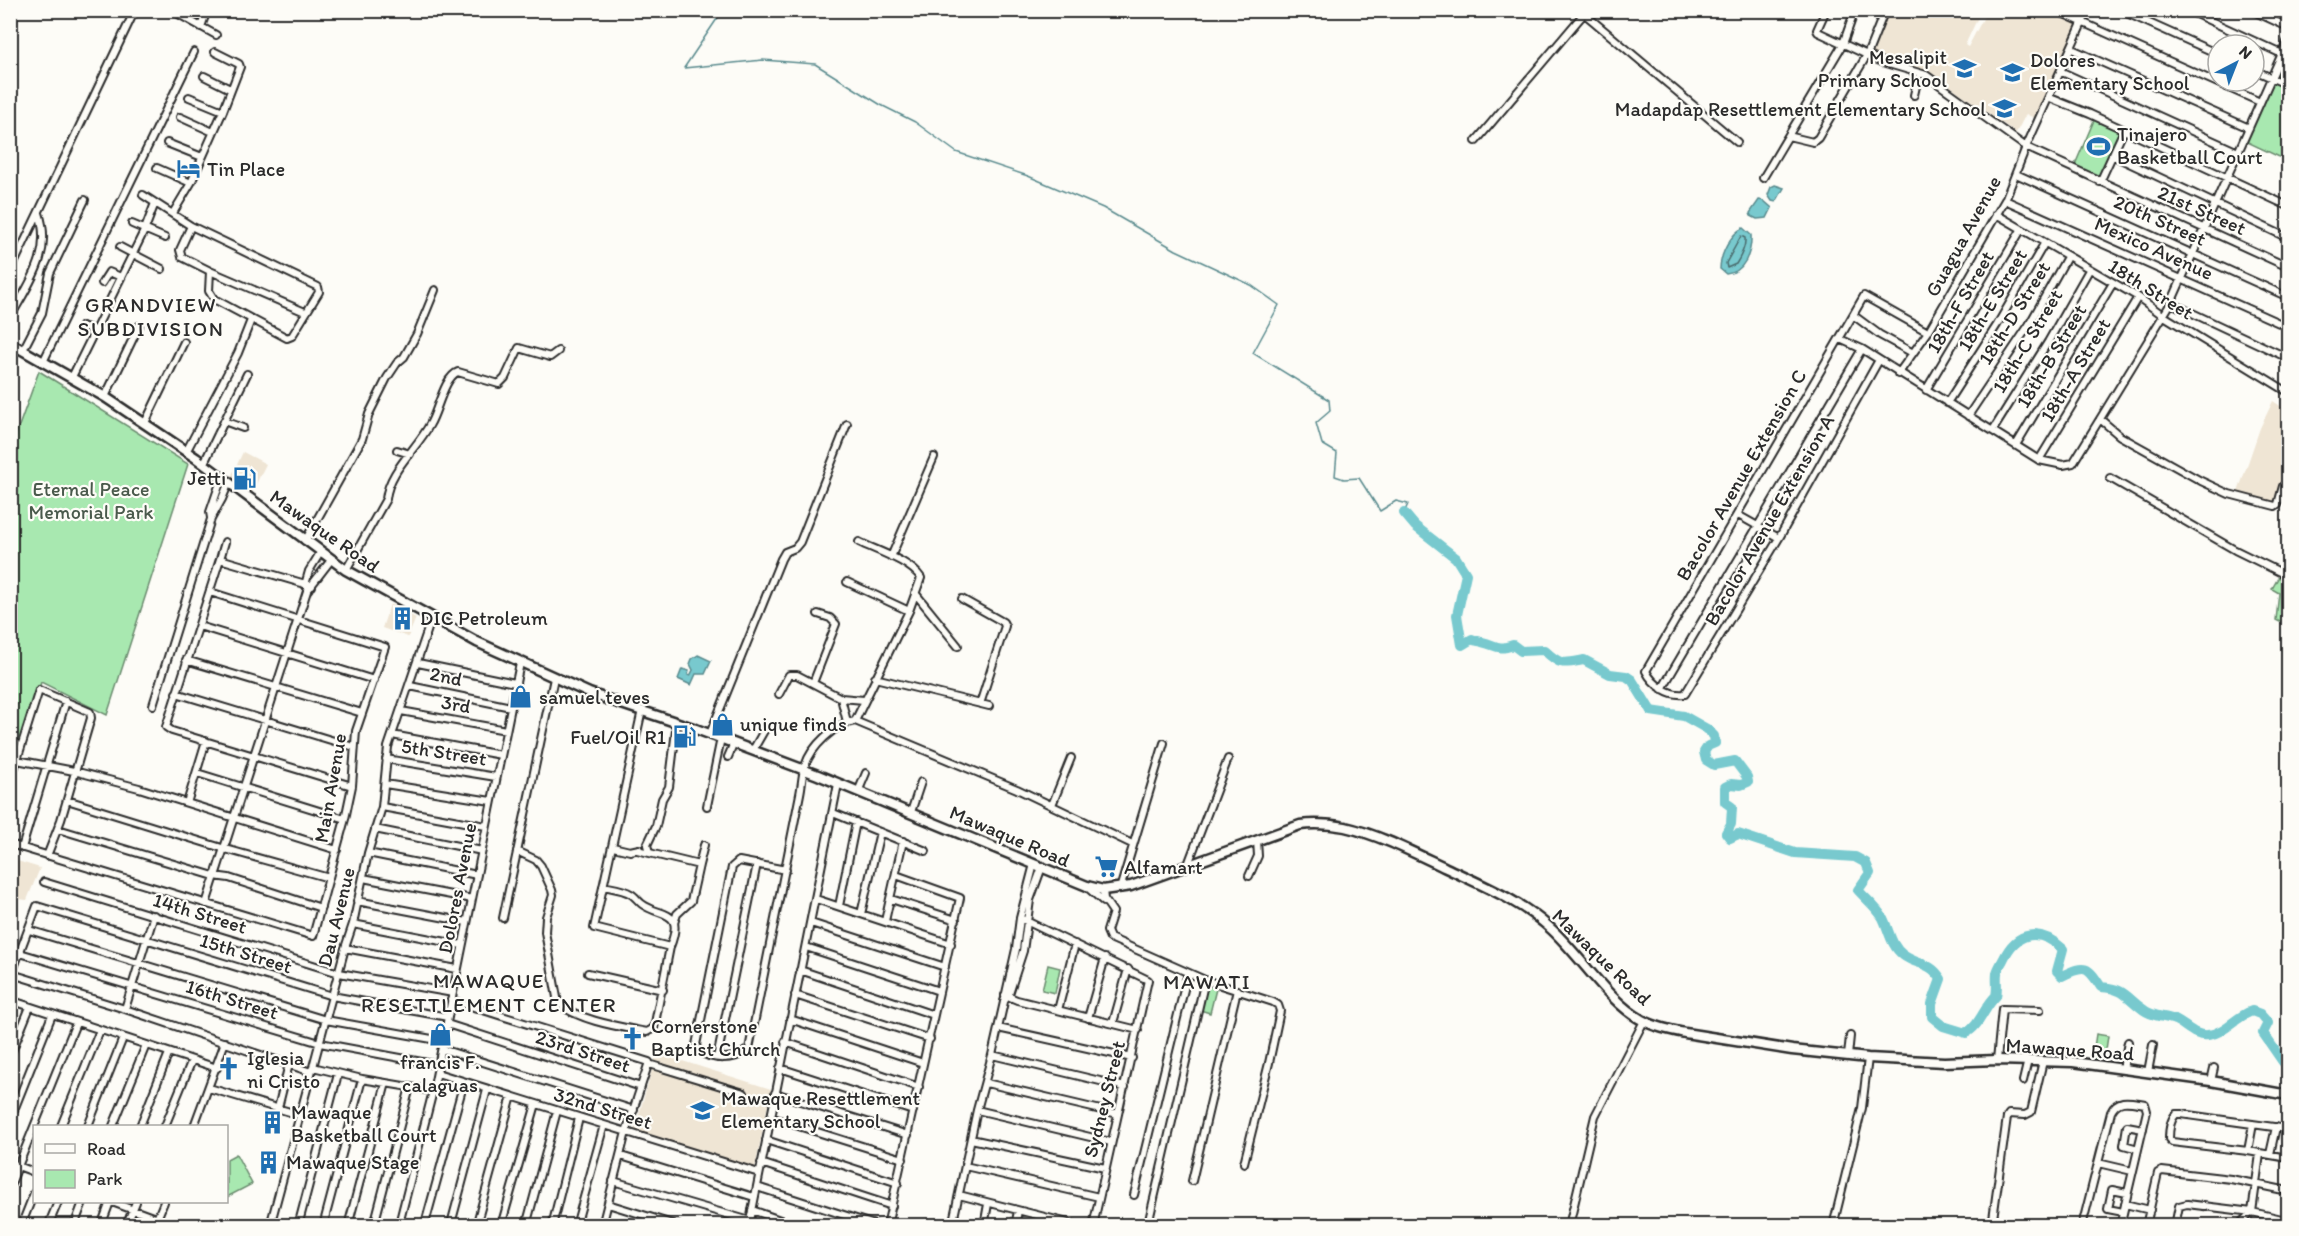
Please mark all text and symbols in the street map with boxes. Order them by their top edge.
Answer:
north arrow [2206,33,2266,93]
text: N [2235,42,2256,63]
place label: Mesalipit Primary School [1818,45,1947,92]
place label: Dolores Elementary School [2030,48,2190,95]
school or university icon: Mesalipit Primary School [1952,55,1978,81]
school or university icon: Dolores Elementary School [1999,59,2025,85]
school or university icon: Madapdap Resettlement Elementary School [1991,96,2017,122]
place label: Madapdap Resettlement Elementary School [1615,97,1986,121]
place label: Tinajero Basketball Court [2117,122,2263,169]
sports icon: Tinajero Basketball Court [2086,133,2112,159]
hotel icon: Tin Place [176,156,202,182]
place label: Tin Place [207,157,285,181]
street label: Guagua Avenue [1920,171,2006,301]
street label: 21st Street [2154,180,2250,240]
street label: 20th Street [2110,189,2210,251]
street label: Mexico Avenue [2091,211,2217,285]
street label: 18th-E Street [1952,244,2032,355]
street label: 18th-F Street [1921,246,1999,357]
street label: 18th Street [2104,253,2198,325]
street label: 18th-D Street [1973,257,2055,369]
street label: 18th-C Street [1987,284,2068,397]
district label: GRANDVIEW SUBDIVISION [78,292,224,341]
street label: 18th-B Street [2011,299,2092,412]
street label: 18th-A Street [2035,313,2116,426]
street label: Bacolor Avenue Extension C [1671,365,1811,585]
street label: Bacolor Avenue Extension A [1699,410,1839,630]
fuel station icon: Jetti [231,465,257,491]
place label: Jetti [187,466,226,490]
park label: Eternal Peace Memorial Park [29,477,153,524]
street label: Mawaque Road [265,484,385,578]
building icon: DIC Petroleum [389,605,415,631]
place label: DIC Petroleum [420,606,548,630]
street label: 2nd [428,661,465,691]
shop icon: samuel teves [508,684,534,710]
place label: samuel teves [539,685,650,709]
street label: 3rd [439,690,473,718]
shop icon: unique finds [709,711,735,737]
place label: unique finds [740,712,847,736]
fuel station icon: Fuel/Oil R1 [671,724,697,750]
place label: Fuel/Oil R1 [570,725,666,749]
street label: Main Avenue [309,731,351,845]
street label: 5th Street [400,733,489,771]
street label: Mawaque Road [946,800,1074,872]
street label: Dolores Avenue [433,821,481,955]
supermarket icon: Alfamart [1093,854,1119,880]
place label: Alfamart [1124,855,1203,879]
street label: Dau Avenue [312,865,360,969]
street label: 14th Street [150,887,250,939]
street label: Mawaque Road [1547,904,1657,1010]
street label: 15th Street [197,928,296,979]
district label: MAWAQUE RESETTLEMENT CENTER [361,968,617,1017]
district label: MAWATI [1163,969,1251,994]
street label: 16th Street [183,974,282,1025]
place label: Cornerstone Baptist Church [651,1014,780,1061]
shop icon: francis F. calaguas [427,1021,453,1047]
street label: 23rd Street [533,1024,634,1078]
church icon: Cornerstone Baptist Church [620,1025,646,1051]
street label: Mawaque Road [2005,1033,2135,1065]
street label: Sydney Street [1078,1038,1130,1160]
place label: Iglesia ni Cristo [247,1046,320,1093]
place label: francis F. calaguas [400,1050,480,1097]
church icon: Iglesia ni Cristo [216,1056,242,1082]
street label: 32nd Street [551,1082,655,1134]
place label: Mawaque Resettlement Elementary School [721,1086,920,1133]
school or university icon: Mawaque Resettlement Elementary School [690,1097,716,1123]
place label: Mawaque Basketball Court [291,1100,437,1147]
building icon: Mawaque Basketball Court [260,1110,286,1136]
legend [33,1125,228,1203]
text: Road [87,1138,126,1160]
building icon: Mawaque Stage [255,1149,281,1175]
place label: Mawaque Stage [286,1150,419,1174]
text: Park [87,1168,122,1190]

